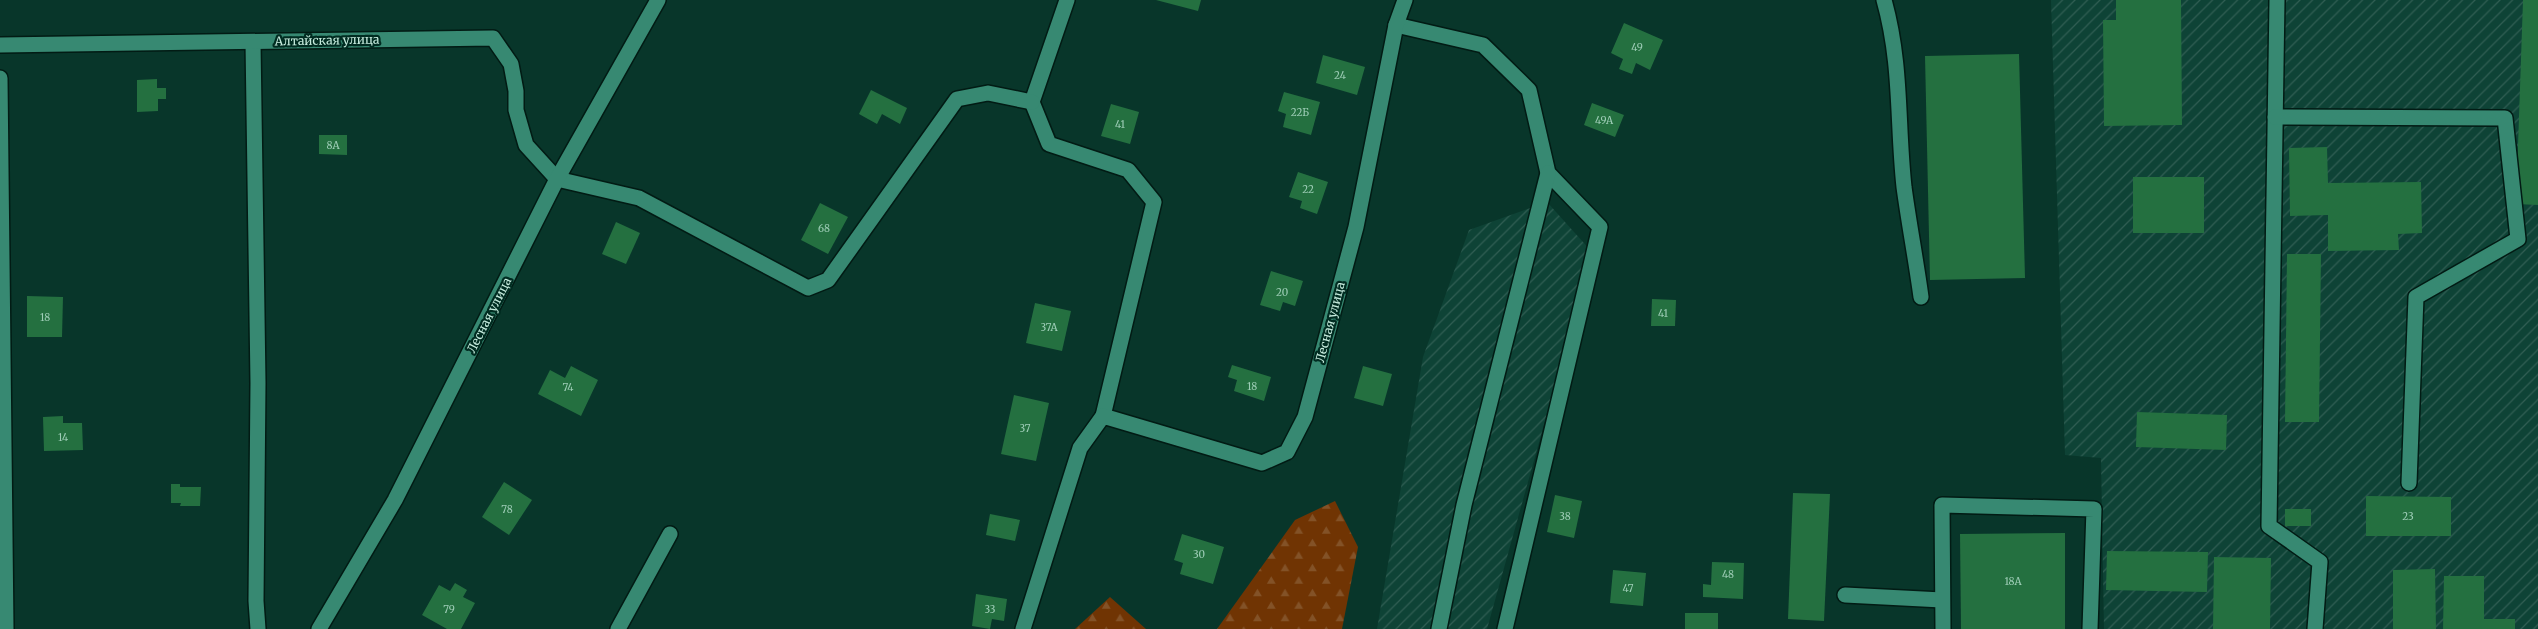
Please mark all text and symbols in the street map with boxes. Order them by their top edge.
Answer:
street label: Алтайская улица [274,32,380,48]
house number: 49 [1631,41,1643,54]
house number: 24 [1334,69,1346,82]
house number: 22Б [1291,106,1309,119]
house number: 49А [1595,114,1614,127]
house number: 41 [1115,118,1125,131]
house number: 8А [327,139,340,152]
house number: 22 [1302,183,1314,196]
house number: 68 [818,222,830,235]
street label: Лесная улица [464,274,515,355]
street label: Лесная улица [1312,280,1348,364]
house number: 20 [1276,286,1288,299]
house number: 41 [1658,307,1668,320]
house number: 18 [40,311,50,324]
house number: 37А [1040,321,1059,334]
house number: 18 [1247,380,1257,393]
house number: 74 [563,381,574,394]
house number: 37 [1019,422,1031,435]
house number: 14 [58,431,68,444]
house number: 78 [501,503,513,516]
house number: 38 [1559,510,1571,523]
house number: 23 [2402,510,2414,523]
house number: 30 [1193,548,1205,561]
house number: 48 [1722,568,1734,581]
house number: 18А [2004,575,2023,588]
house number: 47 [1623,582,1634,595]
house number: 79 [443,603,455,616]
house number: 33 [985,603,996,616]

